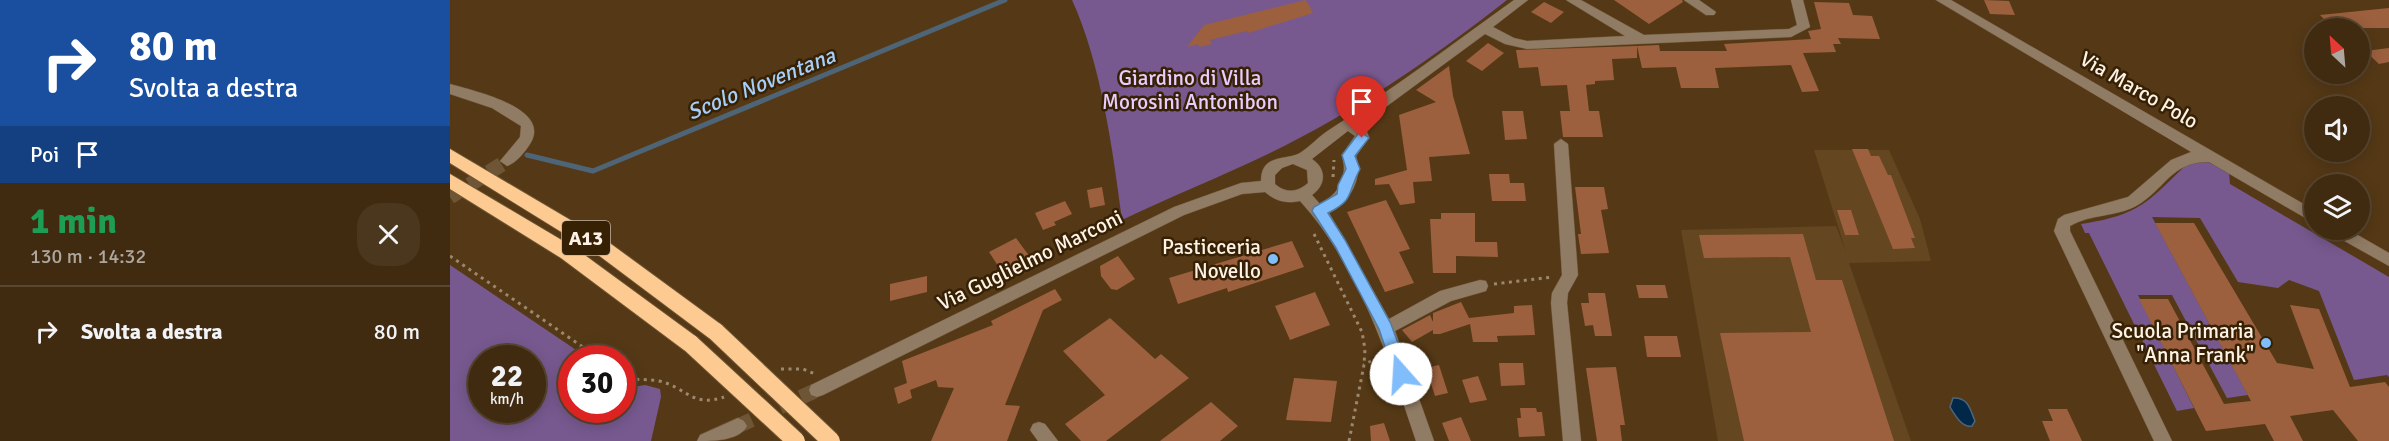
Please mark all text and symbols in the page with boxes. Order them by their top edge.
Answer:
north arrow [2304,18,2370,84]
map controls [2304,18,2370,240]
text: 80 m [129,21,218,72]
icon: right [30,24,108,102]
water label: Scolo Noventana [683,41,840,125]
street label: Via Marco Polo [2075,46,2203,134]
park label: Giardino di Villa Morosini Antonibon [1102,65,1278,115]
text: Svolta a destra [129,72,298,105]
pin [1336,76,1387,138]
icon: arrive [1345,85,1378,118]
button: sound [2304,96,2370,162]
icon: arrive [71,138,104,171]
text: Poi [30,141,59,168]
button: layers [2304,174,2370,240]
text: 1 min [30,199,117,244]
button: close [357,203,420,266]
street label: Via Guglielmo Marconi [933,204,1127,316]
road number: A13 [562,221,610,255]
place label: Pasticceria Novello [1162,234,1261,284]
text: 130 m · 14:32 [30,244,146,269]
marker: Pasticceria Novello [1266,252,1280,266]
icon: right [30,315,63,348]
text: Svolta a destra [81,318,222,345]
text: 80 m [374,318,420,345]
place label: Scuola Primaria "Anna Frank" [2111,318,2254,368]
marker: Scuola Primaria "Anna Frank" [2259,336,2273,350]
position arrow [1369,342,1433,406]
speed limit sign: 30 [558,345,636,423]
text: 22 [491,358,523,395]
text: km/h [490,390,524,408]

